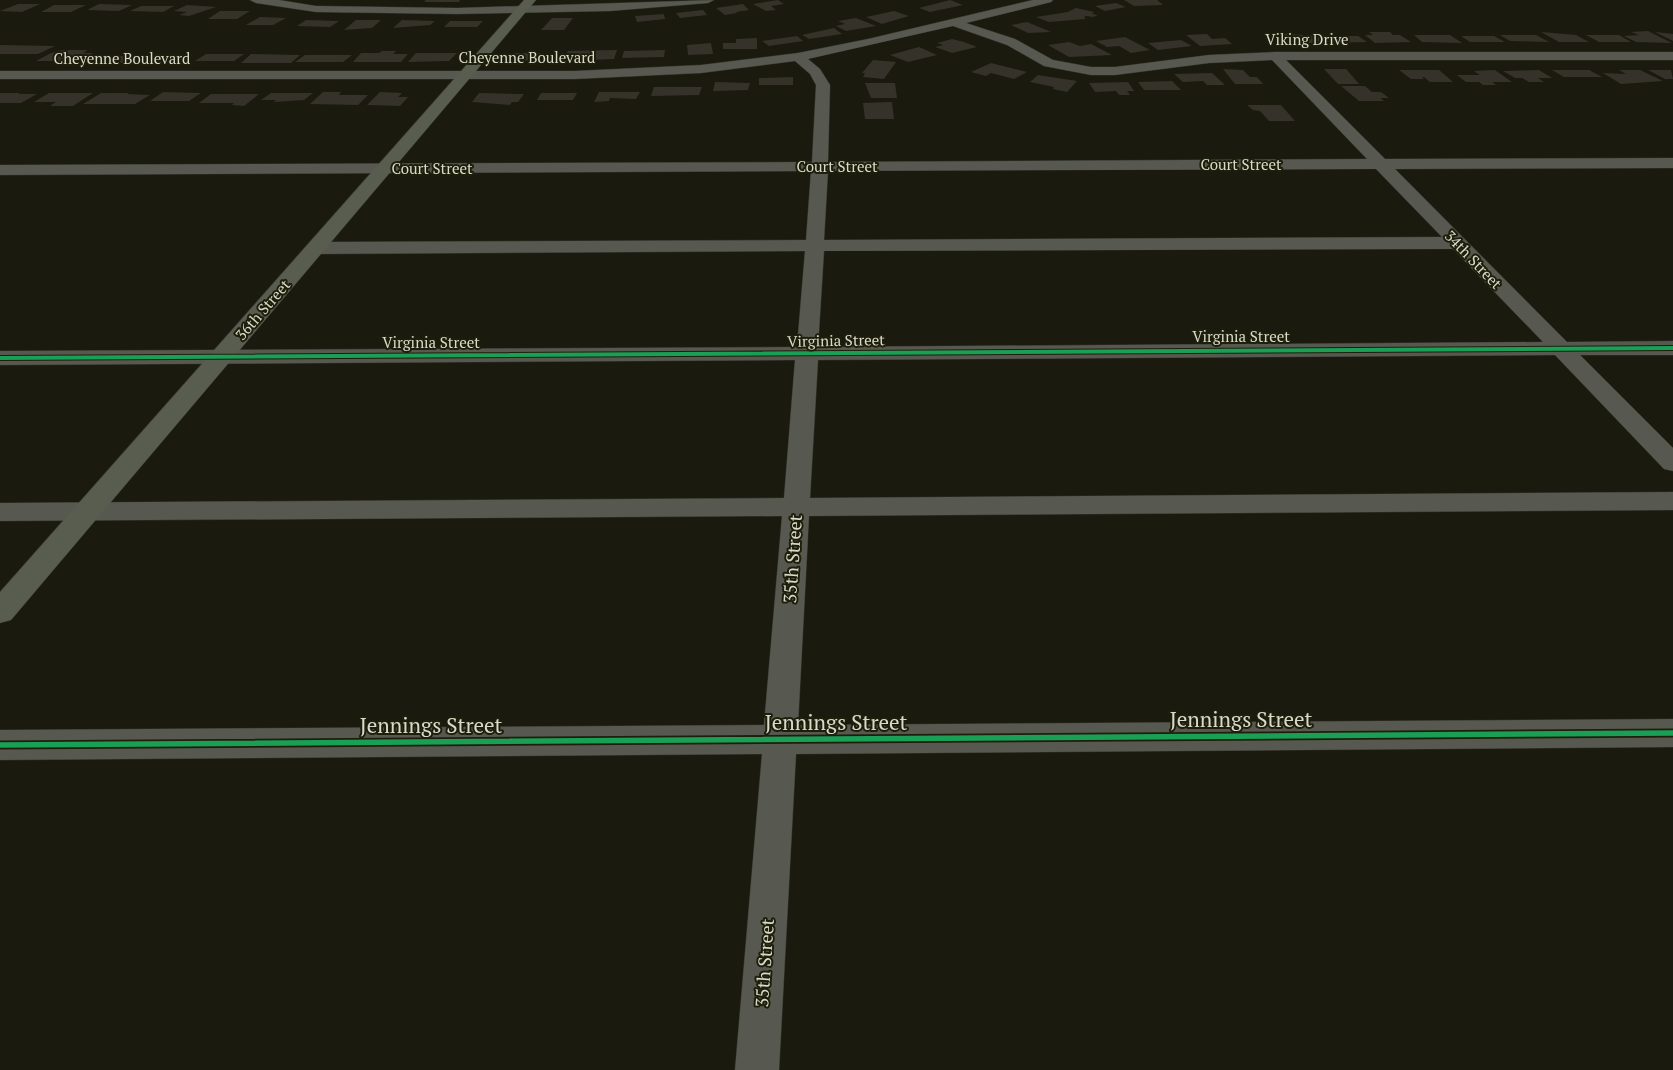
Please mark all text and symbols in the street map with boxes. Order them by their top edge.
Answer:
street label: Viking Drive [1265,29,1349,49]
street label: Cheyenne Boulevard [459,47,595,67]
street label: Cheyenne Boulevard [54,48,190,68]
street label: Court Street [1200,154,1282,174]
street label: Court Street [796,156,878,176]
street label: Court Street [391,158,473,178]
street label: 34th Street [1441,226,1507,293]
street label: 36th Street [230,275,294,344]
street label: Virginia Street [1192,326,1290,346]
street label: Virginia Street [787,329,885,351]
street label: Virginia Street [382,332,480,352]
street label: 35th Street [777,513,807,604]
street label: Jennings Street [1170,705,1313,733]
street label: Jennings Street [765,708,908,736]
street label: Jennings Street [360,711,503,739]
street label: 35th Street [749,917,779,1008]

